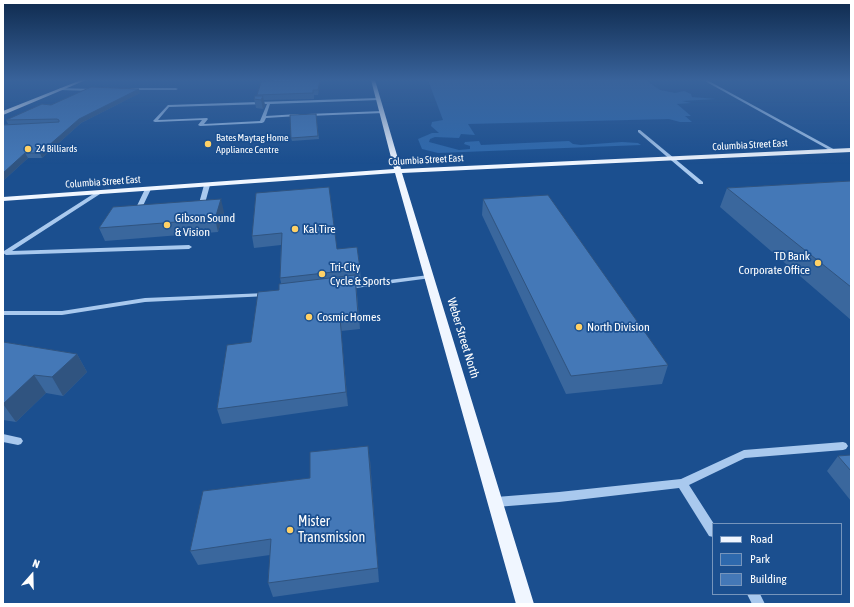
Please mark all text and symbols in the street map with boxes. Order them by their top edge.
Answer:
place label: Bates Maytag Home Appliance Centre [216,132,289,156]
street label: Columbia Street East [712,137,788,153]
marker: Bates Maytag Home Appliance Centre [203,139,213,149]
place label: 24 Billiards [36,143,77,155]
marker: 24 Billiards [23,144,33,154]
street label: Columbia Street East [388,152,464,168]
street label: Columbia Street East [65,173,141,191]
place label: Gibson Sound & Vision [175,211,235,239]
marker: Gibson Sound & Vision [162,220,172,230]
place label: Kal Tire [303,222,336,236]
marker: Kal Tire [290,224,300,234]
place label: TD Bank Corporate Office [739,249,810,277]
marker: TD Bank Corporate Office [813,258,823,268]
place label: Tri-City Cycle & Sports [330,260,390,288]
marker: Tri-City Cycle & Sports [317,269,327,279]
street label: Weber Street North [444,296,482,380]
place label: Cosmic Homes [317,310,381,324]
marker: Cosmic Homes [304,312,314,322]
place label: North Division [587,320,650,334]
marker: North Division [574,322,584,332]
place label: Mister Transmission [298,514,365,546]
legend [712,523,842,595]
marker: Mister Transmission [285,525,295,535]
text: Road [750,532,773,546]
text: Park [750,552,770,566]
north arrow [12,555,52,595]
text: N [31,557,41,570]
text: Building [750,572,787,586]

